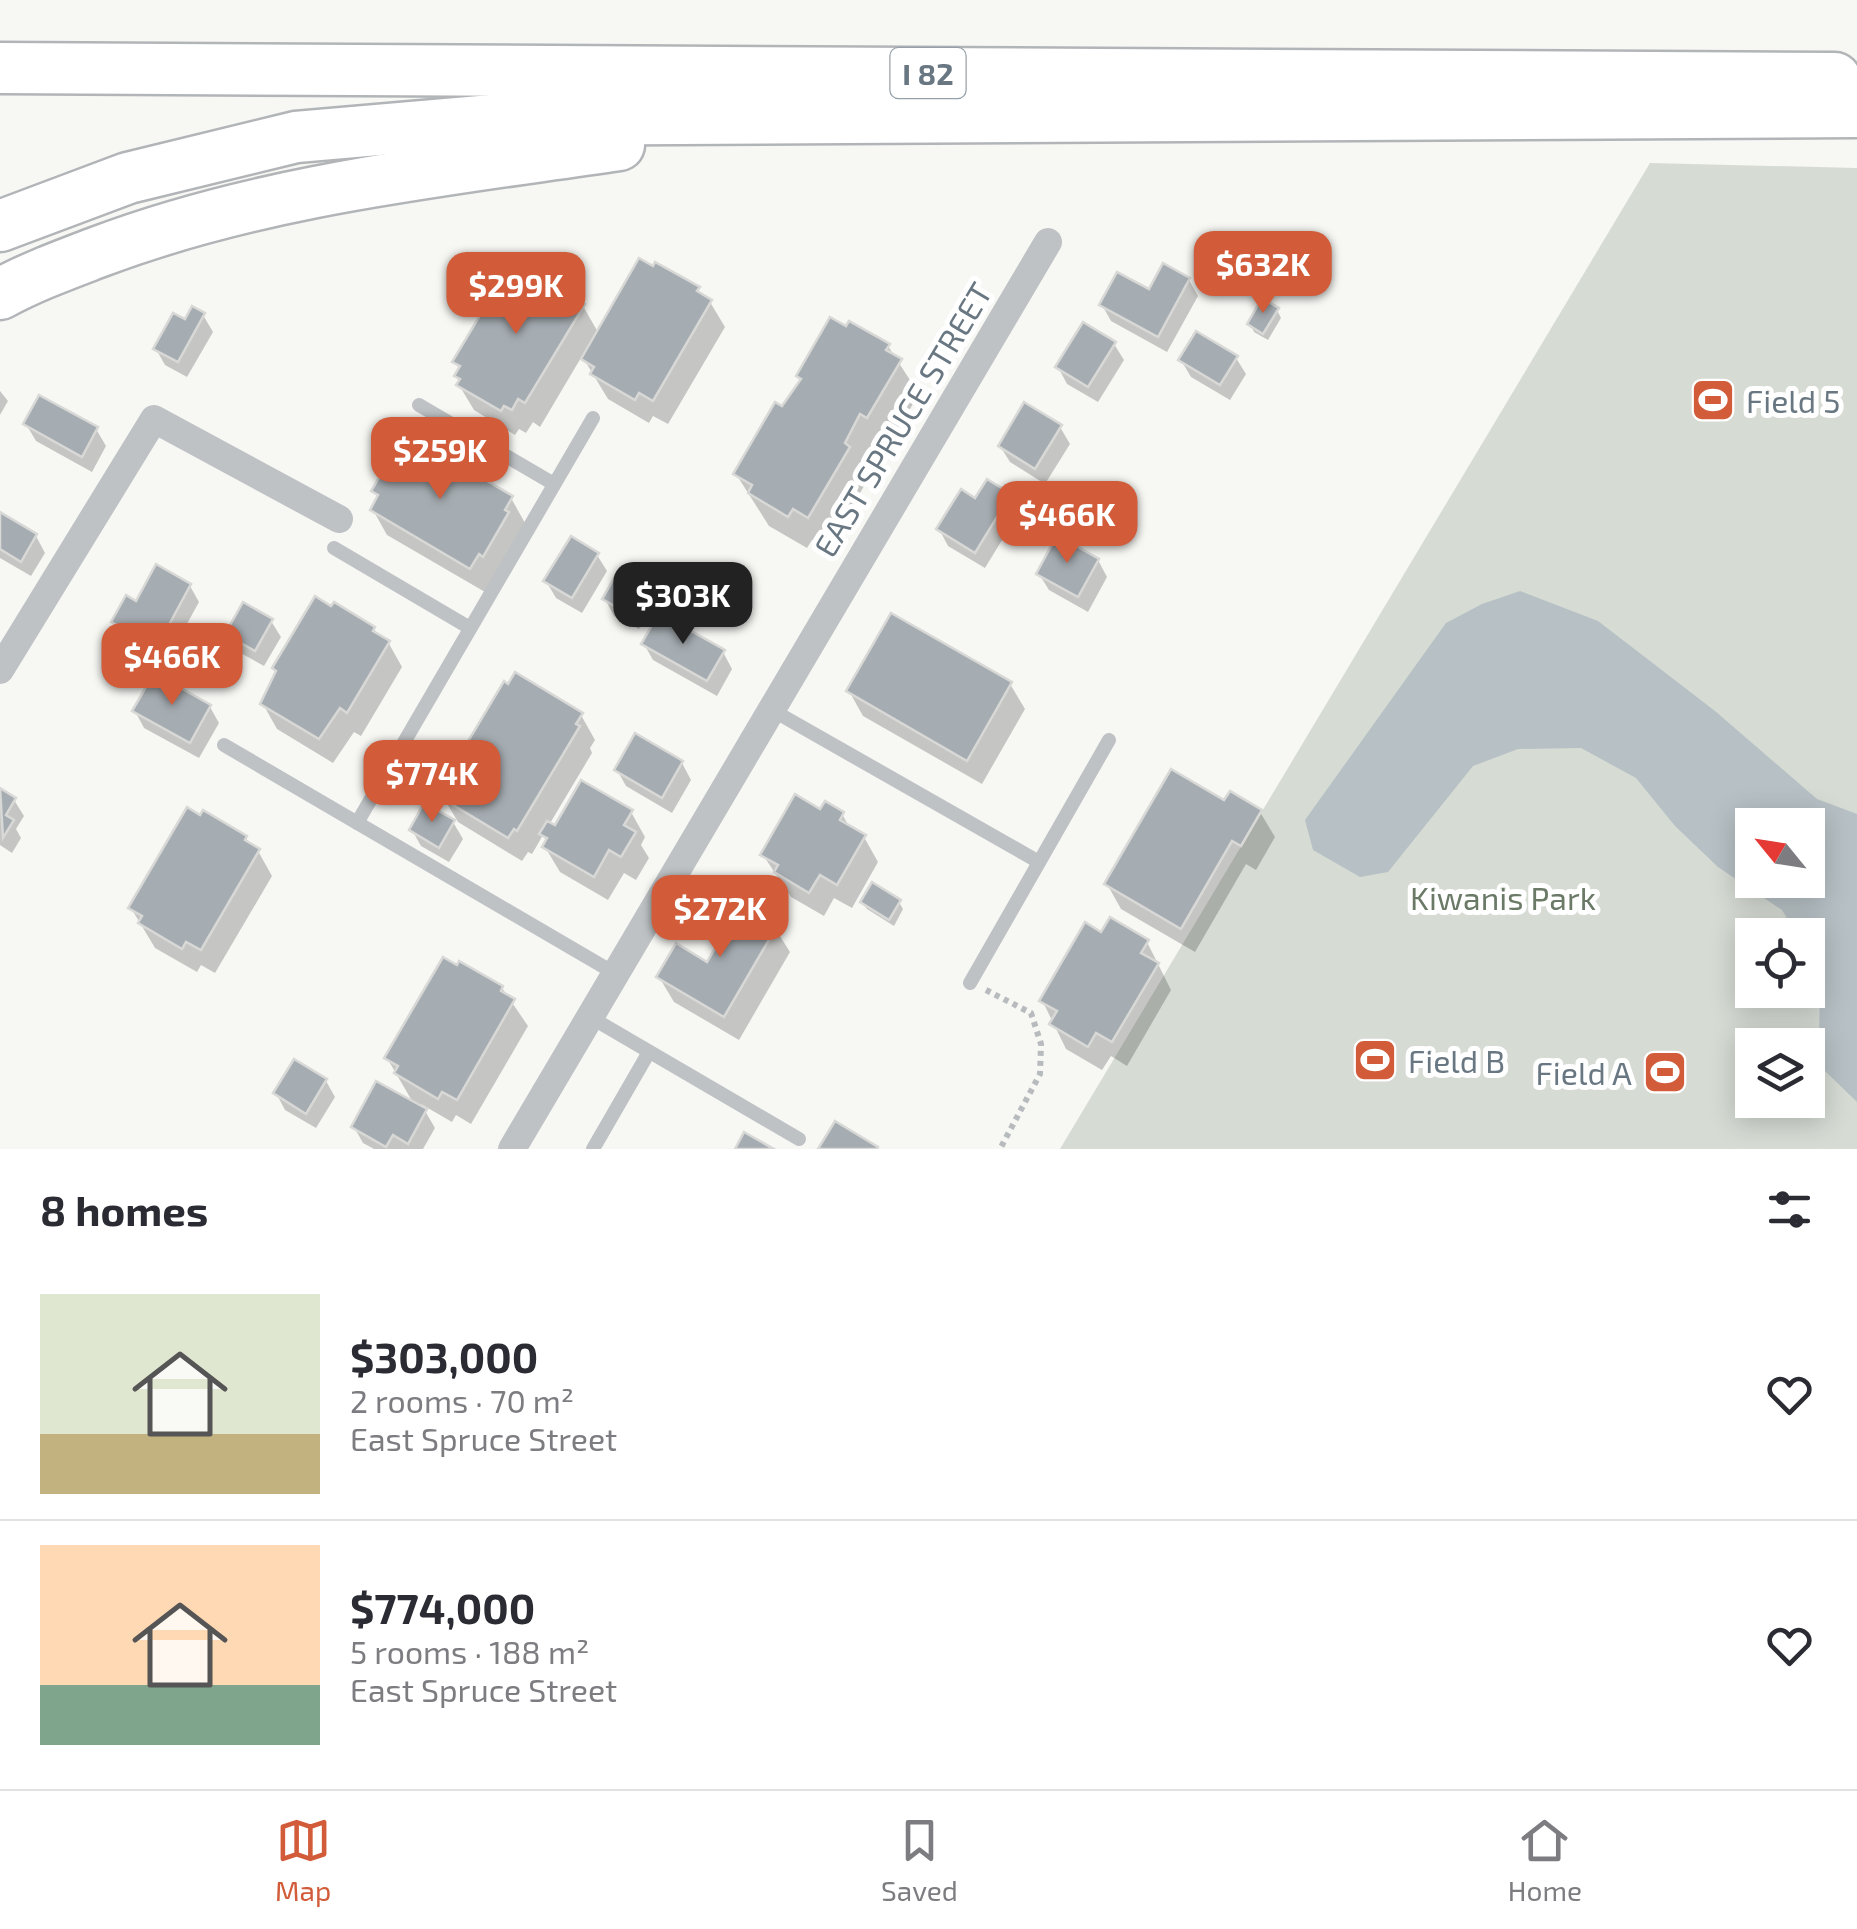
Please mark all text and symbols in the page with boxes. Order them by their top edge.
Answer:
road number: I 82 [890,48,966,98]
pin: $632K [1193,231,1333,316]
text: $632K [1216,244,1310,282]
pin: $299K [446,252,586,337]
text: $299K [468,265,564,303]
street label: EAST SPRUCE STREET [805,275,999,563]
sports icon: Field 5 [1690,377,1736,423]
place label: Field 5 [1746,381,1841,419]
pin: $259K [370,417,510,502]
text: $259K [393,430,487,468]
pin: $466K [997,481,1137,566]
text: $466K [1019,494,1116,532]
pin: $303K [613,562,753,647]
text: $303K [635,575,731,613]
pin: $466K [102,623,242,708]
text: $466K [124,636,221,674]
pin: $774K [362,740,502,825]
text: $774K [385,753,479,791]
north arrow [1735,808,1825,898]
map controls [1735,808,1825,1118]
pin: $272K [650,875,790,960]
park label: Kiwanis Park [1410,878,1596,916]
text: $272K [674,888,766,926]
button: locate [1735,918,1825,1008]
button: layers [1735,1028,1825,1118]
sports icon: Field B [1352,1037,1398,1083]
place label: Field B [1408,1041,1505,1079]
sports icon: Field A [1642,1049,1688,1095]
place label: Field A [1536,1053,1632,1091]
icon: filters [1762,1182,1817,1237]
text: 8 homes [40,1184,208,1234]
text: $303,000 [350,1331,538,1381]
icon: home [120,1334,240,1454]
icon: heart [1762,1367,1817,1422]
text: 2 rooms · 70 m² [350,1381,574,1419]
text: East Spruce Street [350,1419,617,1457]
text: $774,000 [350,1582,535,1632]
icon: home [120,1585,240,1705]
icon: heart [1762,1618,1817,1673]
text: 5 rooms · 188 m² [350,1632,589,1670]
text: East Spruce Street [350,1670,617,1708]
tab: Map [275,1813,331,1907]
tab: Saved [881,1813,958,1907]
tab: Home [1508,1813,1582,1907]

